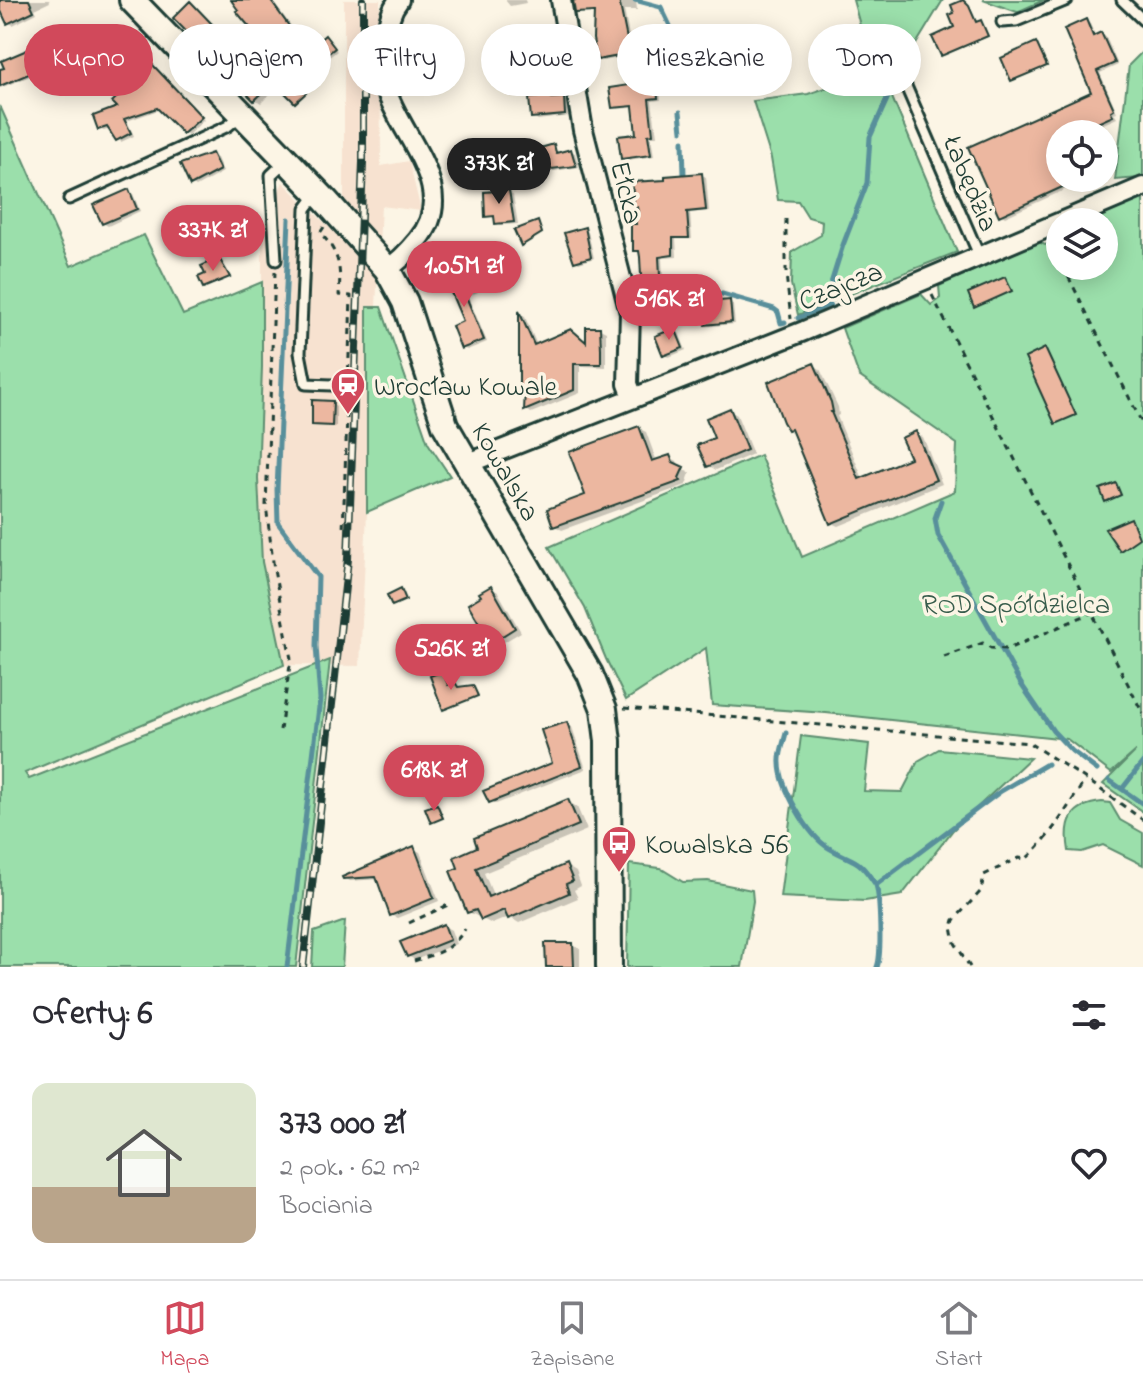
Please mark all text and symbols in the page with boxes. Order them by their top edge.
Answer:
chip: Kupno [24,24,153,96]
chip: Wynajem [169,24,331,96]
chip: Filtry [347,24,465,96]
chip: Nowe [481,24,601,96]
chip: Mieszkanie [617,24,792,96]
chip: Dom [808,24,921,96]
map controls [1046,120,1118,280]
button: locate [1046,120,1118,192]
street label: Łabędzia [930,129,1007,239]
pin: 373K zł [425,138,573,206]
text: 373K zł [465,145,533,183]
street label: Ełcka [597,157,652,228]
pin: 337K zł [139,205,287,273]
button: layers [1046,208,1118,280]
text: 337K zł [179,212,247,250]
pin: 1.05M zł [381,241,547,309]
text: 1.05M zł [425,248,503,286]
street label: Czajcza [793,253,889,324]
pin: 516K zł [595,274,743,342]
text: 516K zł [634,281,704,319]
station icon: Wrocław Kowale [329,366,367,416]
place label: Wrocław Kowale [374,368,558,409]
street label: Kowalska [459,416,549,530]
park label: ROD Spółdzielca [922,586,1110,627]
pin: 526K zł [377,624,525,692]
text: 526K zł [413,631,489,669]
pin: 618K zł [360,745,508,813]
text: 618K zł [401,752,467,790]
bus stop icon: Kowalska 56 [600,824,638,874]
place label: Kowalska 56 [645,826,788,867]
text: Oferty: 6 [32,990,153,1040]
icon: filters [1067,993,1111,1037]
text: 373 000 zł [280,1100,405,1150]
icon: home [96,1115,192,1211]
icon: heart [1067,1141,1111,1185]
text: 2 pok. · 62 m² [280,1150,420,1188]
text: Bociania [280,1188,373,1226]
tab: Mapa [160,1296,209,1376]
tab: Zapisane [530,1296,614,1376]
tab: Start [935,1296,983,1376]

